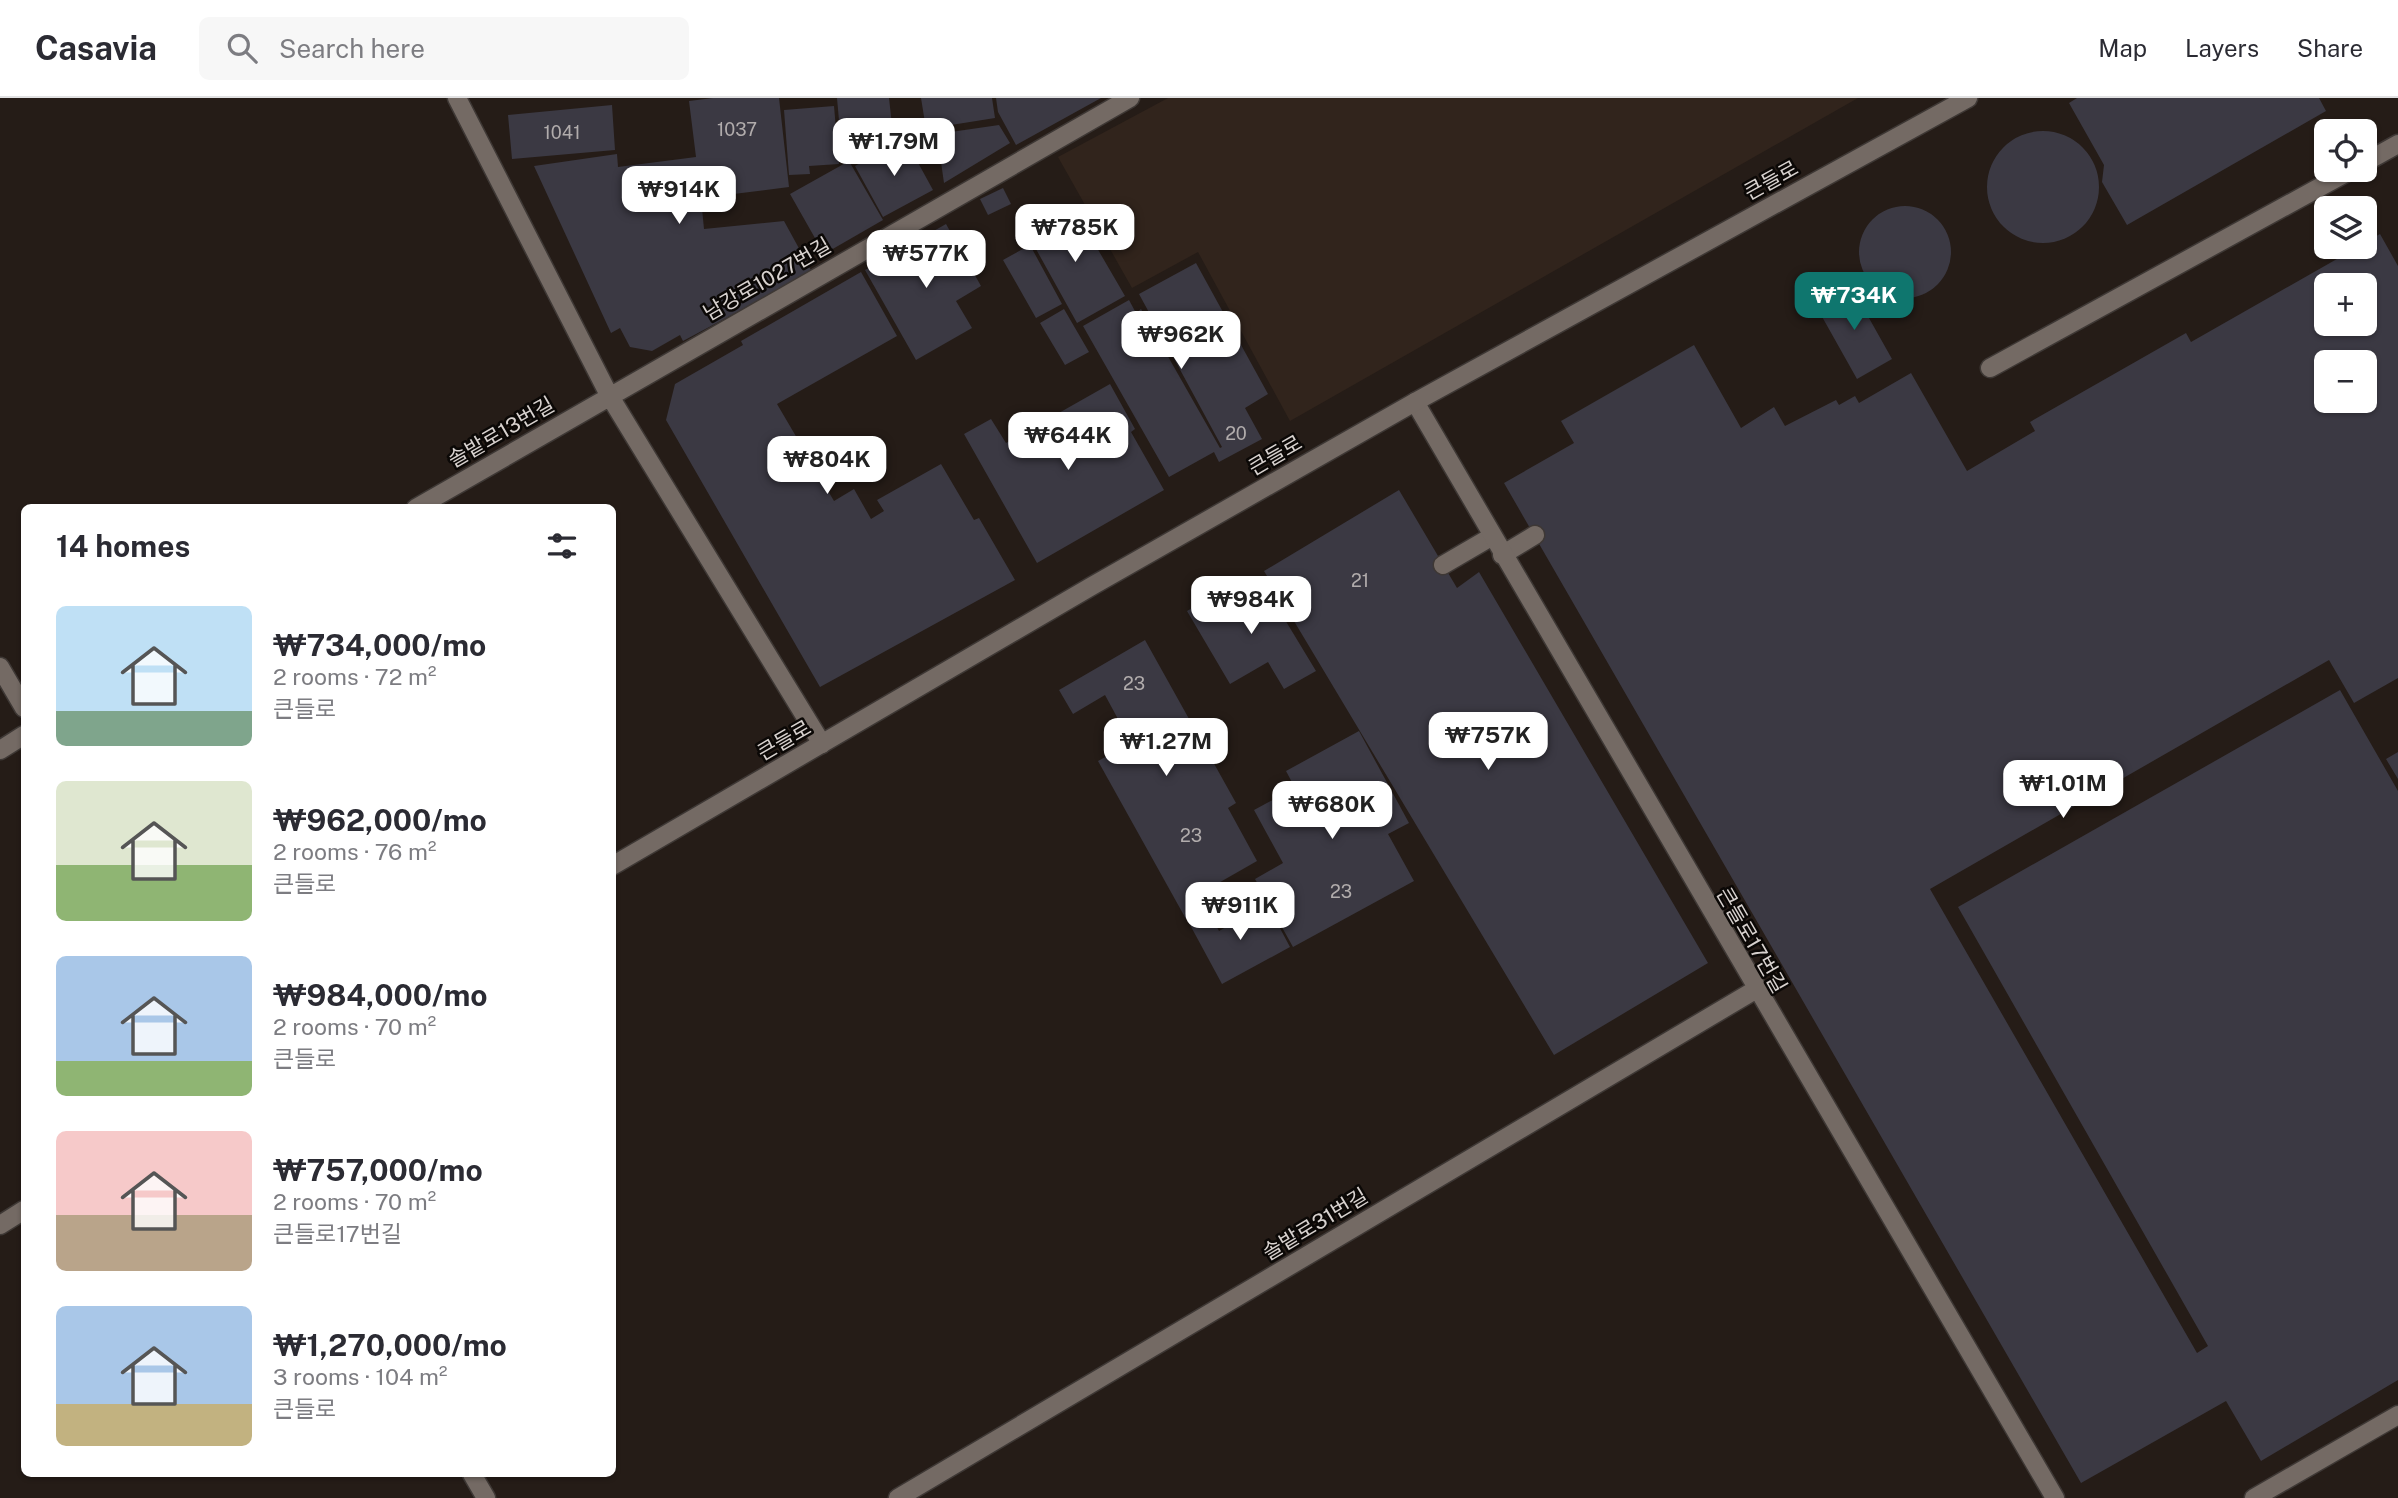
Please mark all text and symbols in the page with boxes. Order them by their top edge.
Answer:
search box [199,17,689,80]
text: Casavia [35,29,157,67]
icon: search [223,29,261,67]
text: Search here [279,33,425,64]
text: Map [2098,34,2147,62]
text: Layers [2185,34,2259,62]
text: Share [2297,34,2363,62]
pin: ₩1.79M [837,118,951,178]
house number: 1037 [717,119,757,140]
map controls [2314,119,2377,413]
button: locate [2314,119,2377,182]
house number: 1041 [544,122,580,143]
text: ₩1.79M [849,127,939,154]
street label: 큰들로 [1740,155,1802,205]
pin: ₩914K [630,166,728,226]
text: ₩914K [638,175,720,202]
button: layers [2314,196,2377,259]
pin: ₩785K [1026,204,1124,264]
text: ₩785K [1031,213,1119,240]
pin: ₩577K [877,230,975,290]
street label: 남강로1027번길 [699,232,835,326]
text: ₩577K [883,239,969,266]
pin: ₩734K [1805,272,1903,332]
button: + [2314,273,2377,336]
text: ₩734K [1811,281,1897,308]
pin: ₩962K [1132,312,1230,371]
text: ₩962K [1137,320,1225,347]
button: − [2314,350,2377,413]
street label: 솔밭로13번길 [443,392,559,472]
pin: ₩644K [1019,412,1117,472]
text: ₩644K [1024,421,1112,448]
house number: 20 [1225,423,1247,444]
street label: 큰들로 [1244,430,1306,480]
pin: ₩804K [778,436,876,496]
text: ₩804K [783,445,871,472]
icon: filters [543,527,581,565]
text: 14 homes [56,528,190,564]
house number: 21 [1351,570,1369,591]
pin: ₩984K [1202,576,1300,636]
text: ₩984K [1207,585,1295,612]
text: ₩734,000/mo [273,627,486,663]
icon: home [112,634,196,718]
text: 2 rooms · 72 m² [273,663,436,690]
house number: 23 [1123,673,1145,694]
text: 큰들로 [273,695,336,722]
pin: ₩757K [1439,712,1537,772]
street label: 큰들로 [753,715,815,765]
pin: ₩1.27M [1109,718,1223,778]
text: ₩757K [1445,721,1531,748]
text: ₩1.27M [1120,727,1212,754]
pin: ₩1.01M [2006,760,2120,820]
text: ₩1.01M [2019,769,2107,796]
pin: ₩680K [1283,782,1381,841]
text: ₩680K [1288,790,1376,817]
text: ₩962,000/mo [273,802,487,838]
icon: home [112,809,196,893]
house number: 23 [1180,825,1202,846]
text: 2 rooms · 76 m² [273,838,436,865]
text: 큰들로 [273,870,336,897]
house number: 23 [1330,881,1352,902]
pin: ₩911K [1191,882,1289,942]
street label: 큰들로17번길 [1712,883,1792,997]
text: ₩911K [1201,891,1279,918]
text: ₩984,000/mo [273,977,488,1013]
icon: home [112,984,196,1068]
text: 2 rooms · 70 m² [273,1013,436,1040]
text: 큰들로 [273,1045,336,1072]
text: ₩757,000/mo [273,1152,483,1188]
icon: home [112,1159,196,1243]
street label: 솔밭로31번길 [1258,1183,1372,1265]
text: 2 rooms · 70 m² [273,1188,436,1215]
text: 큰들로17번길 [273,1220,402,1247]
text: ₩1,270,000/mo [273,1327,507,1363]
icon: home [112,1334,196,1418]
text: 3 rooms · 104 m² [273,1363,447,1390]
text: 큰들로 [273,1395,336,1422]

